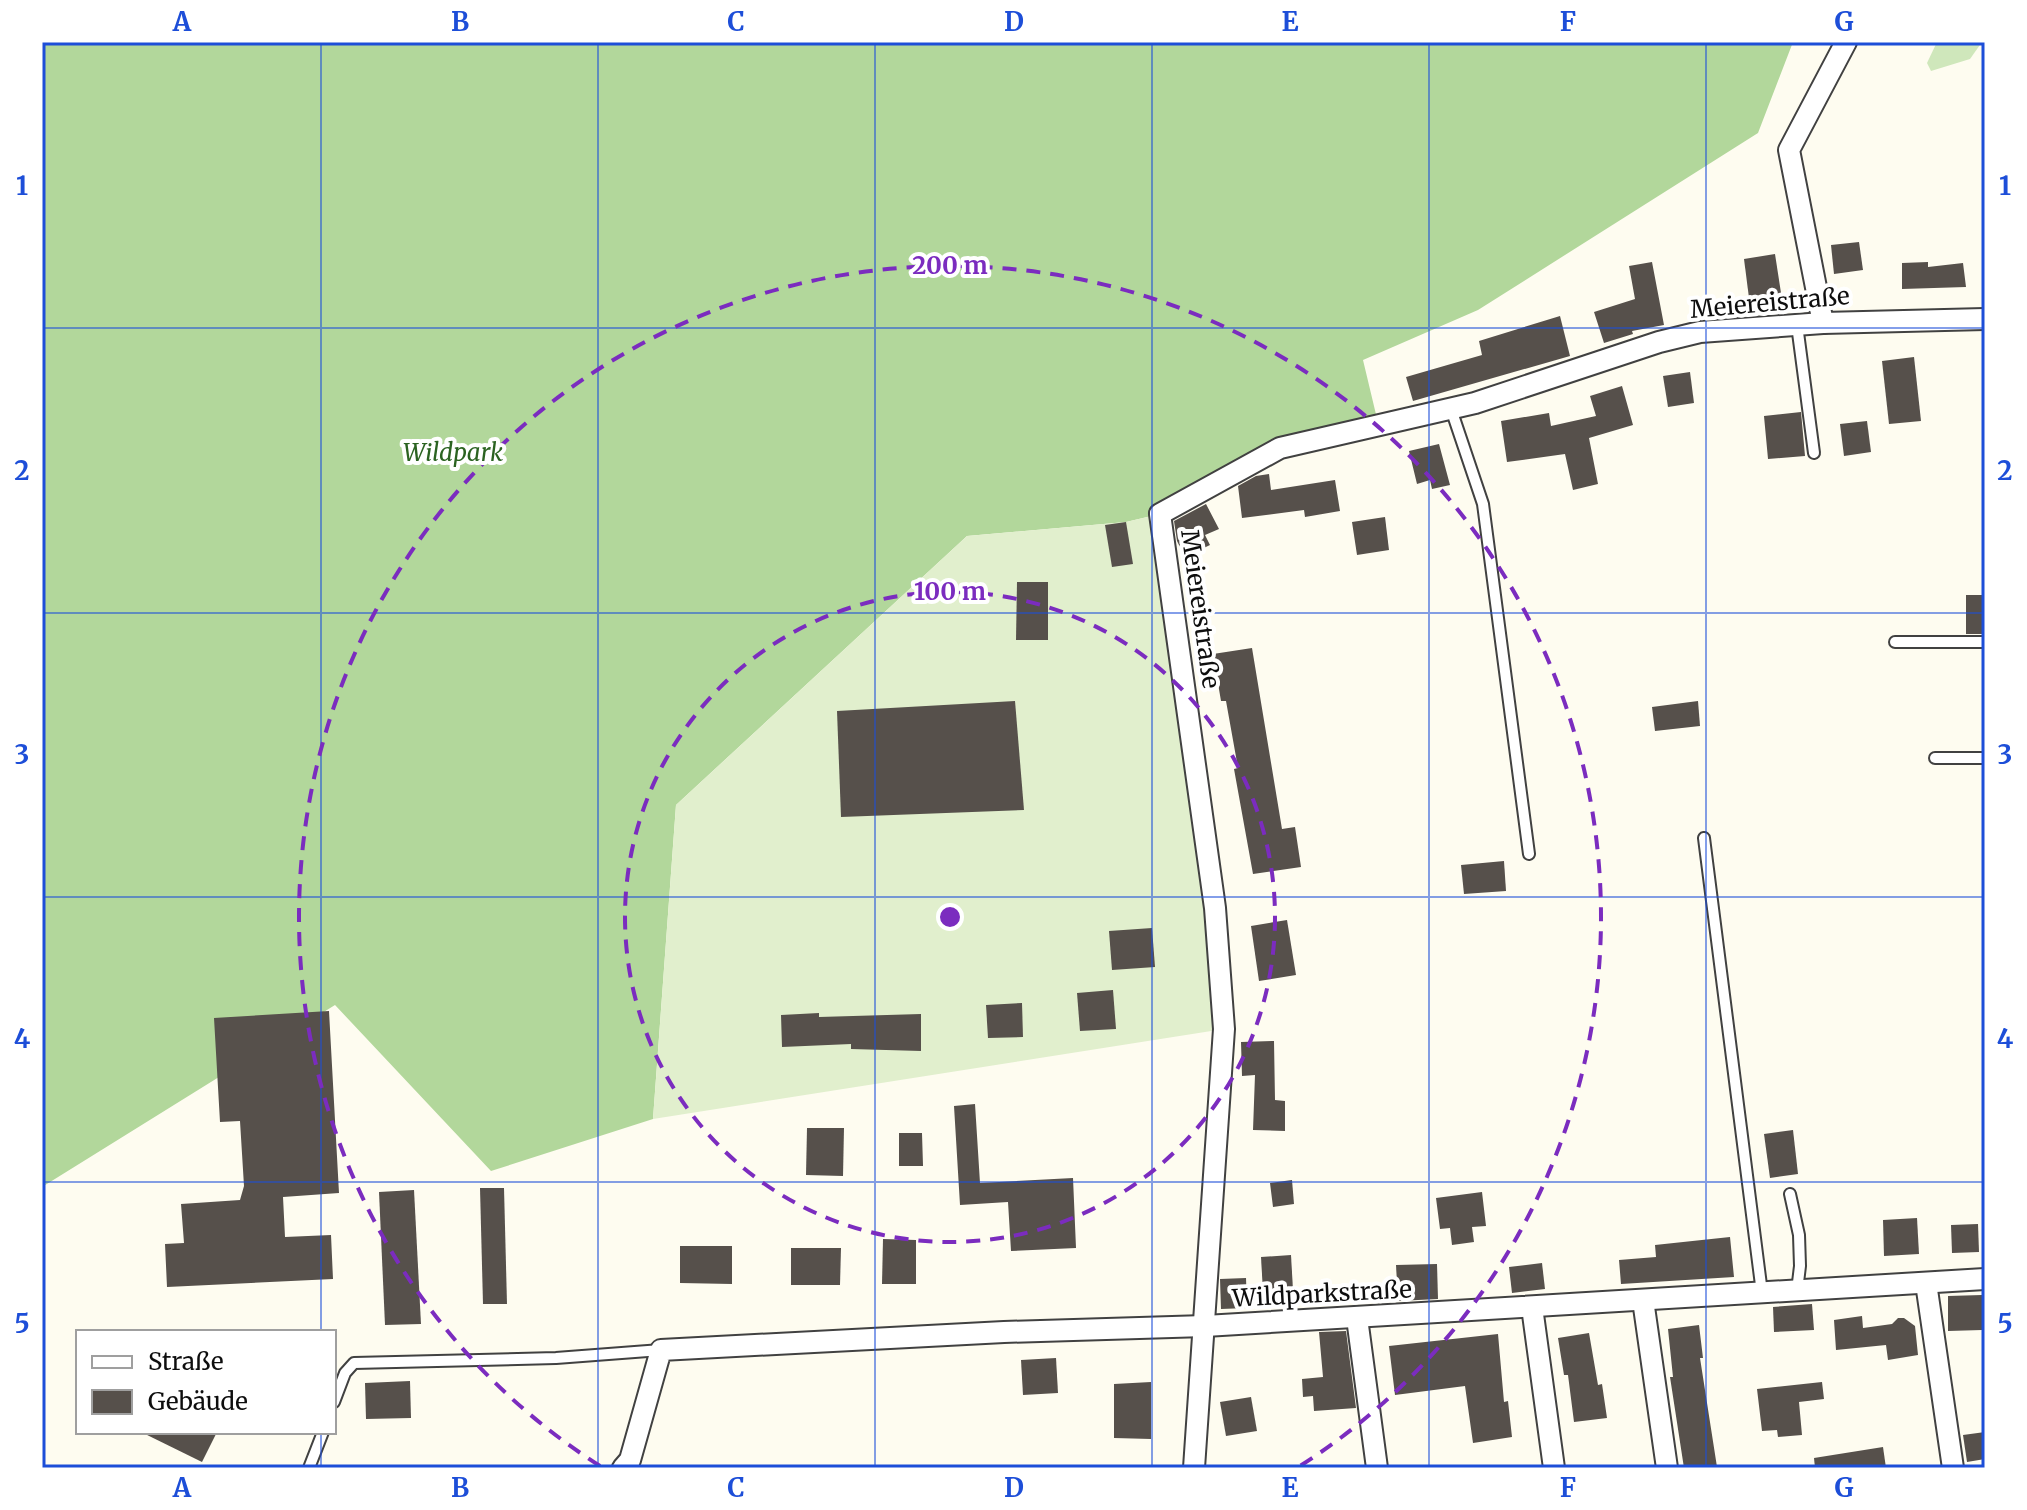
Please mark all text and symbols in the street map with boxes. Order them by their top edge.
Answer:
text: A [172,5,192,38]
text: B [451,5,469,38]
text: C [727,5,745,38]
text: D [1004,5,1024,38]
text: E [1282,5,1299,38]
text: F [1560,5,1576,38]
text: G [1835,5,1854,38]
text: 1 [16,169,28,202]
text: 1 [1999,169,2011,202]
text: 200 m [912,250,988,281]
street label: Meiereistraße [1689,280,1851,325]
park label: Wildpark [403,437,503,468]
text: 2 [14,454,30,487]
text: 2 [1997,454,2013,487]
street label: Meiereistraße [1174,528,1227,690]
text: 100 m [914,576,986,607]
text: 3 [15,738,29,771]
text: 3 [1998,738,2012,771]
centre of rings [936,903,964,931]
text: 4 [14,1022,31,1055]
text: 4 [1997,1022,2014,1055]
street label: Wildparkstraße [1230,1273,1413,1314]
text: 5 [14,1307,30,1340]
text: 5 [1997,1307,2013,1340]
legend [76,1330,336,1434]
text: Straße [148,1346,223,1377]
text: Gebäude [148,1386,248,1417]
text: A [172,1471,192,1504]
text: B [451,1471,469,1504]
text: C [727,1471,745,1504]
text: D [1004,1471,1024,1504]
text: E [1282,1471,1299,1504]
text: F [1560,1471,1576,1504]
text: G [1835,1471,1854,1504]

